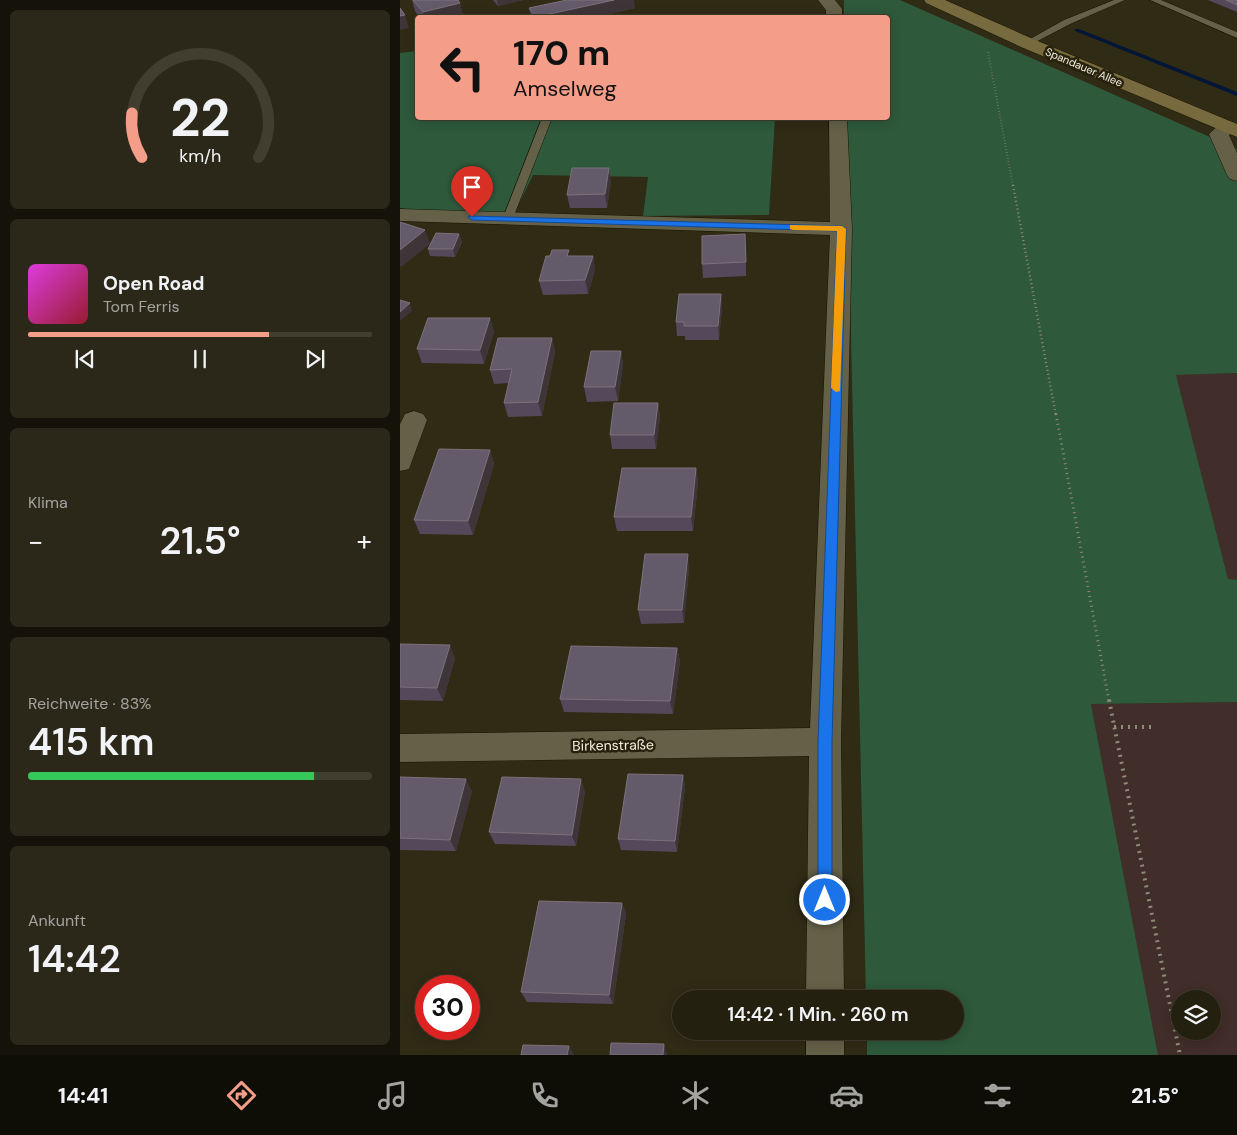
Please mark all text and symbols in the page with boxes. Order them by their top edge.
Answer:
text: 170 m [513,30,610,76]
icon: left [430,35,495,100]
street label: Spandauer Allee [1043,44,1125,90]
text: Amselweg [513,74,617,103]
text: 22 [170,84,230,152]
text: km/h [179,144,221,168]
pin [451,166,493,217]
icon: arrive [458,173,486,201]
text: Open Road [103,271,205,296]
text: Tom Ferris [103,296,180,317]
icon: previous [71,345,99,373]
icon: pause [186,345,214,373]
icon: next [301,345,329,373]
text: Klima [28,492,68,513]
text: 21.5° [159,516,241,566]
text: − [28,523,43,560]
text: + [357,523,372,560]
text: Reichweite · 83% [28,693,151,714]
text: 415 km [28,717,155,767]
street label: Birkenstraße [572,735,654,755]
position arrow [798,873,850,925]
text: Ankunft [28,910,86,931]
text: 14:42 [28,934,121,984]
speed limit sign: 30 [415,975,480,1040]
map controls [1171,990,1221,1040]
button: layers [1171,990,1221,1040]
text: 14:42 · 1 Min. · 260 m [727,1002,909,1027]
icon: directions [224,1078,259,1113]
icon: music [375,1078,410,1113]
icon: phone [527,1078,562,1113]
icon: climate [678,1078,713,1113]
icon: car [829,1078,864,1113]
icon: filters [980,1078,1015,1113]
text: 14:41 [58,1081,108,1110]
text: 21.5° [1131,1081,1179,1110]

